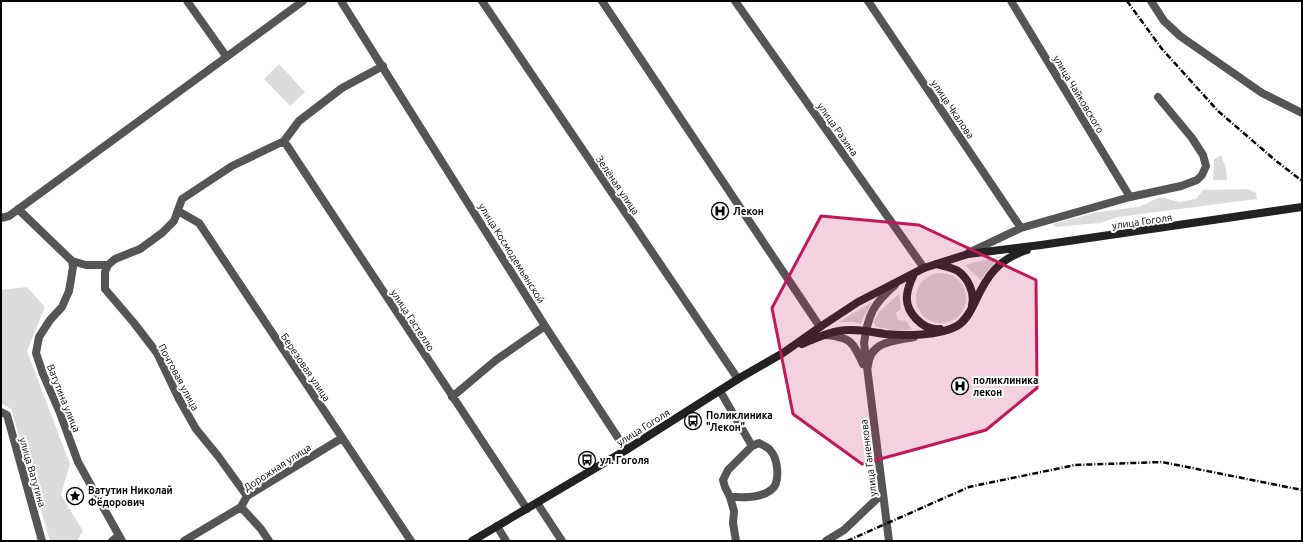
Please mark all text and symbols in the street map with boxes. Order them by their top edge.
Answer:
street label: улица Чайковского [1051,53,1106,135]
street label: улица Чкалова [929,78,976,141]
street label: улица Разина [815,101,860,158]
street label: Зелёная улица [594,154,641,217]
street label: улица Космодемьянской [476,201,547,305]
hospital icon: Лекон [710,201,730,221]
place label: Лекон [733,206,764,217]
street label: улица Гоголя [1111,212,1173,231]
street label: улица Гастелло [389,287,437,353]
street label: Березовая улица [279,331,332,403]
street label: Почтовая улица [156,342,201,412]
street label: Ватутина улица [45,363,82,434]
place label: поликлиника лекон [973,375,1038,398]
hospital icon: поликлиника лекон [950,376,970,396]
street label: улица Гоголя [615,407,672,448]
place label: Поликлиника "Лекон" [706,410,773,433]
bus stop icon: Поликлиника "Лекон" [683,411,703,431]
street label: улица Ганенкова [858,419,879,497]
street label: улица Ватутина [17,436,48,508]
street label: Дорожная улица [242,442,313,493]
bus stop icon: ул. Гоголя [577,450,597,470]
place label: ул. Гоголя [600,455,649,466]
place label: Ватутин Николай Фёдорович [88,485,173,508]
place icon: Ватутин Николай Фёдорович [65,486,85,506]

